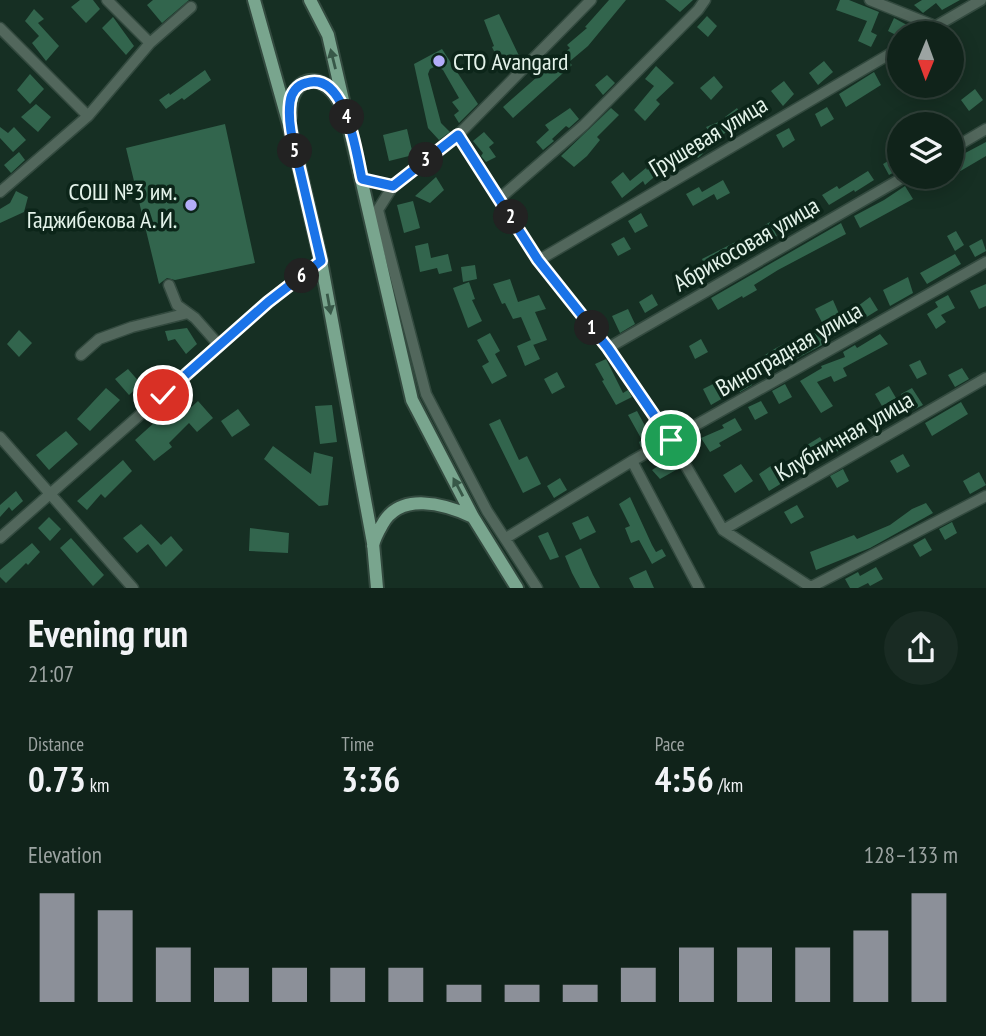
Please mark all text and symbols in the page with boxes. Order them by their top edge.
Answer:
north arrow [887,21,964,98]
map controls [887,21,964,189]
place label: СТО Avangard [453,46,569,77]
one-way arrow [327,48,338,70]
marker: СТО Avangard [431,53,447,69]
street label: Грушевая улица [643,89,773,183]
pin: 4 [330,100,364,134]
text: 4 [342,104,351,128]
button: layers [887,112,964,189]
pin: 5 [278,134,312,168]
text: 5 [290,138,299,162]
pin: 3 [408,142,444,178]
text: 3 [421,147,430,171]
place label: СОШ №3 им. Гаджибекова А. И. [27,176,177,235]
street label: Абрикосовая улица [667,190,825,298]
marker: СОШ №3 им. Гаджибекова А. И. [183,197,199,213]
pin: 2 [494,200,528,234]
text: 2 [506,204,515,228]
pin: 6 [284,258,320,294]
text: 6 [297,263,306,287]
one-way arrow [324,293,335,315]
street label: Виноградная улица [710,295,868,403]
pin: 1 [574,310,610,346]
text: 1 [587,315,596,339]
pin [133,365,193,425]
icon: check [144,376,182,414]
street label: Клубничная улица [769,384,919,488]
pin [641,410,701,470]
icon: arrive [652,421,690,459]
one-way arrow [452,477,463,497]
text: Evening run [28,608,188,657]
button: share [884,611,958,685]
text: 21:07 [28,659,74,688]
text: Distance [28,732,84,756]
text: Time [341,732,374,756]
text: Pace [655,732,685,756]
text: 0.73 [28,756,86,802]
text: 3:36 [341,756,400,802]
text: 4:56 [655,756,714,802]
text: km [86,773,109,797]
text: /km [714,773,743,797]
text: Elevation [28,840,102,869]
text: 128–133 m [864,840,958,869]

